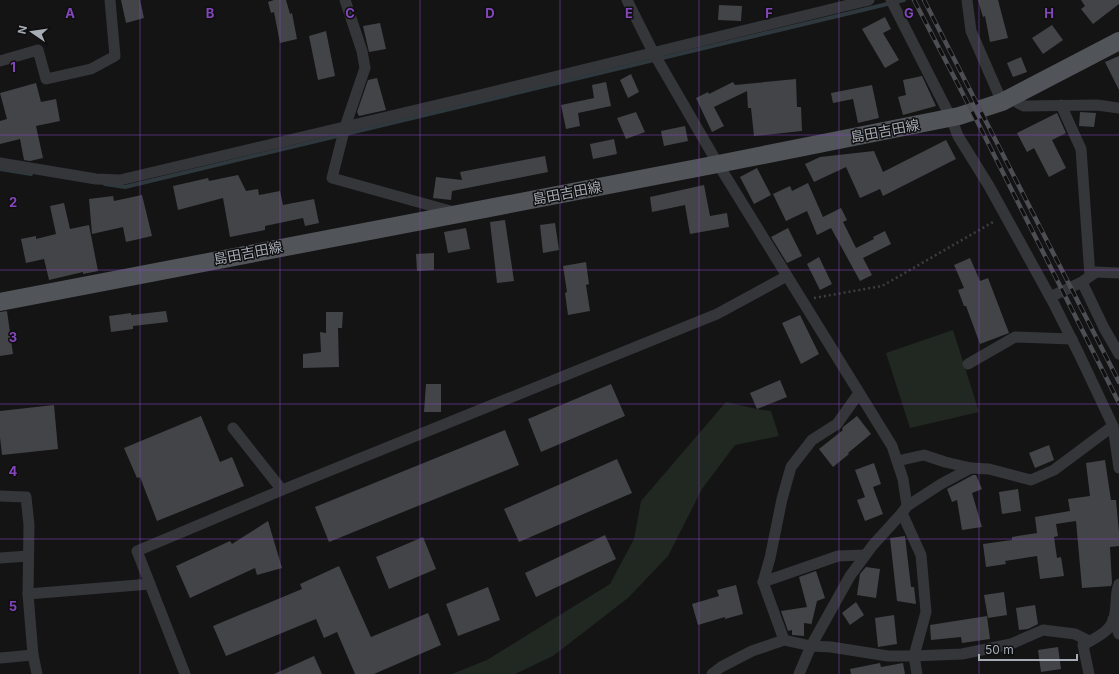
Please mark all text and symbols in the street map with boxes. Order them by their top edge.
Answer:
text: A [65,5,75,21]
text: B [206,5,215,21]
text: C [345,5,355,21]
text: D [485,5,495,21]
text: E [625,5,633,21]
text: F [765,5,773,21]
text: G [904,5,914,21]
text: H [1044,5,1054,21]
north arrow [12,12,52,52]
text: N [14,24,30,35]
text: 1 [10,59,16,75]
street label: 島田吉田線 [849,115,921,146]
street label: 島田吉田線 [531,177,603,208]
text: 2 [9,194,17,210]
street label: 島田吉田線 [212,237,284,268]
text: 3 [9,329,17,345]
text: 4 [9,463,18,479]
text: 5 [9,598,17,614]
scale bar [979,636,1077,662]
text: 50 m [985,642,1014,657]

